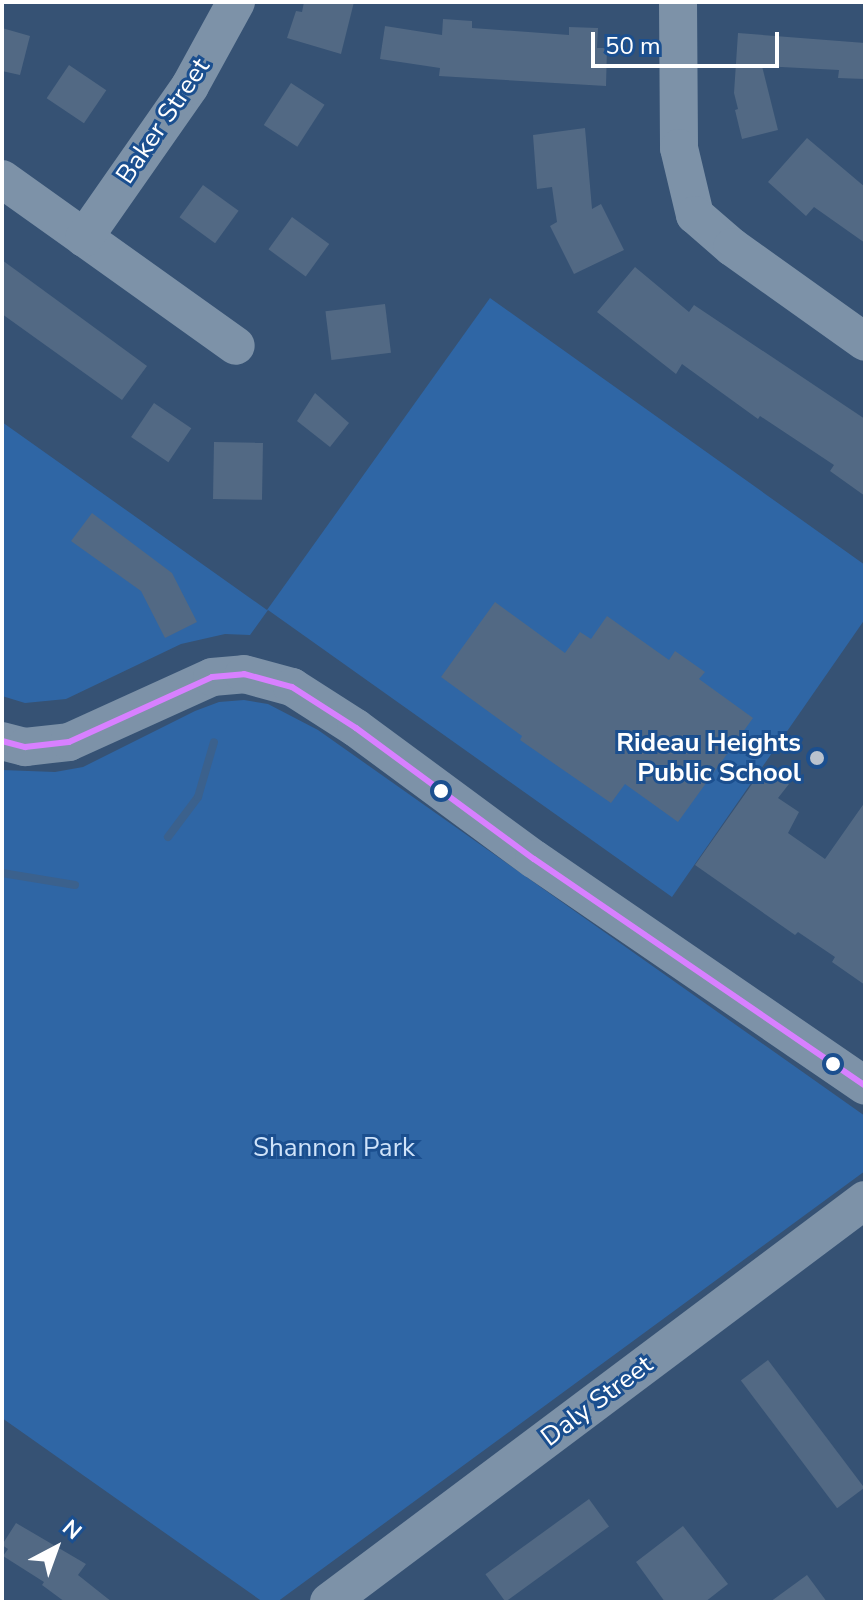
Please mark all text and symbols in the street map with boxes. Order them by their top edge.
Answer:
scale bar [595,16,783,66]
text: 50 m [605,30,661,62]
street label: Baker Street [110,52,216,190]
place label: Rideau Heights Public School [616,727,801,788]
marker: Rideau Heights Public School [808,749,826,767]
unlabelled marker [433,783,449,799]
unlabelled marker [825,1056,841,1072]
park label: Shannon Park [253,1132,415,1164]
street label: Daly Street [535,1349,659,1453]
north arrow [16,1508,96,1588]
text: N [56,1513,88,1547]

